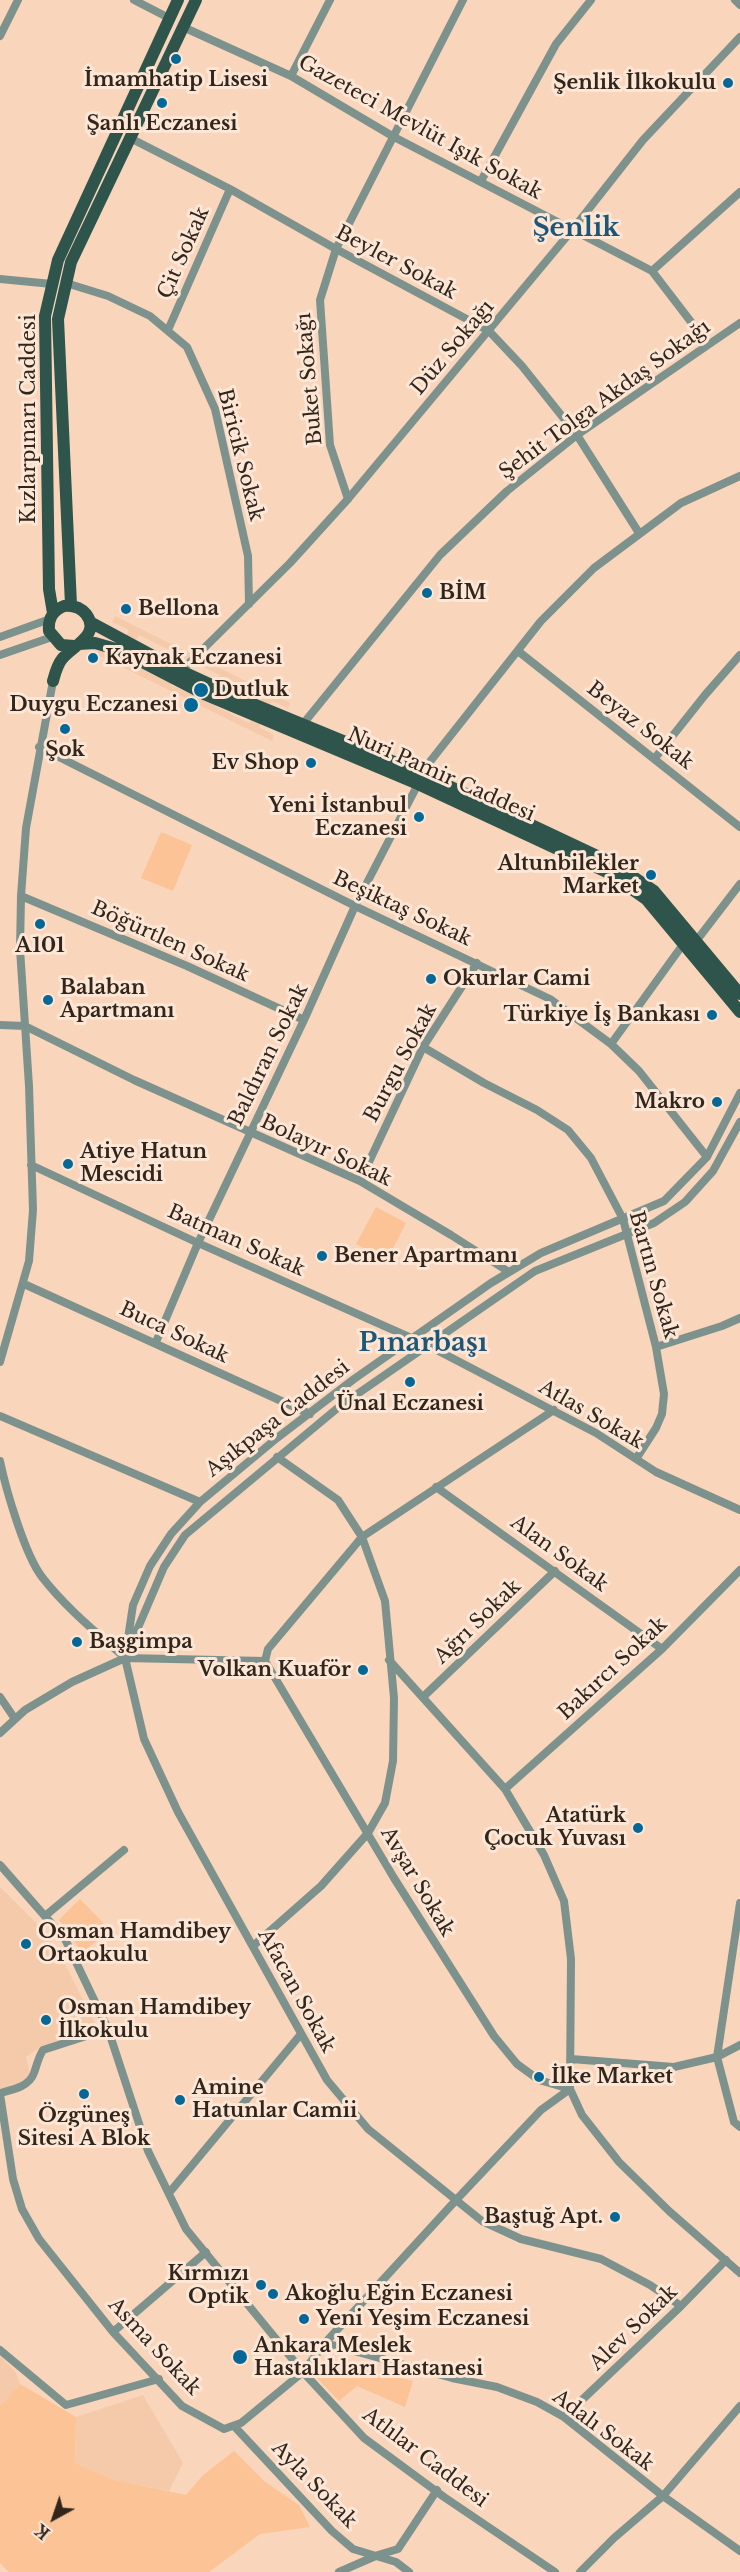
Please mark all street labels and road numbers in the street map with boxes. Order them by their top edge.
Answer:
street label: Gazeteci Mevlüt Işık Sokak [294,51,546,205]
street label: Çit Sokak [153,203,215,303]
street label: Beyler Sokak [331,221,461,305]
street label: Düz Sokağı [406,296,500,400]
street label: Buket Sokağı [292,312,328,446]
street label: Kızlarpınarı Caddesi [17,314,41,524]
street label: Şehit Tolga Akdaş Sokağı [495,315,715,485]
street label: Biricik Sokak [212,386,268,524]
street label: Beyaz Sokak [582,677,698,775]
street label: Nuri Pamir Caddesi [344,723,538,827]
street label: Beşiktaş Sokak [329,866,475,952]
street label: Böğürtlen Sokak [87,896,253,988]
street label: Baldıran Sokak [224,980,314,1130]
street label: Burgu Sokak [360,1000,442,1126]
street label: Bolayır Sokak [257,1110,395,1192]
street label: Batman Sokak [164,1200,308,1282]
street label: Bartın Sokak [623,1208,683,1342]
street label: Buca Sokak [116,1297,232,1369]
street label: Aşıkpaşa Caddesi [201,1355,355,1483]
street label: Atlas Sokak [534,1375,648,1455]
street label: Alan Sokak [506,1511,612,1597]
street label: Ağrı Sokak [430,1575,526,1669]
street label: Bakırcı Sokak [554,1613,672,1725]
street label: Avşar Sokak [375,1823,459,1941]
street label: Afacan Sokak [252,1925,340,2057]
street label: Alev Sokak [585,2280,683,2376]
street label: Asma Sokak [103,2293,205,2401]
street label: Adalı Sokak [548,2385,658,2477]
street label: Atlılar Caddesi [358,2403,492,2513]
street label: Ayla Sokak [267,2436,361,2534]

